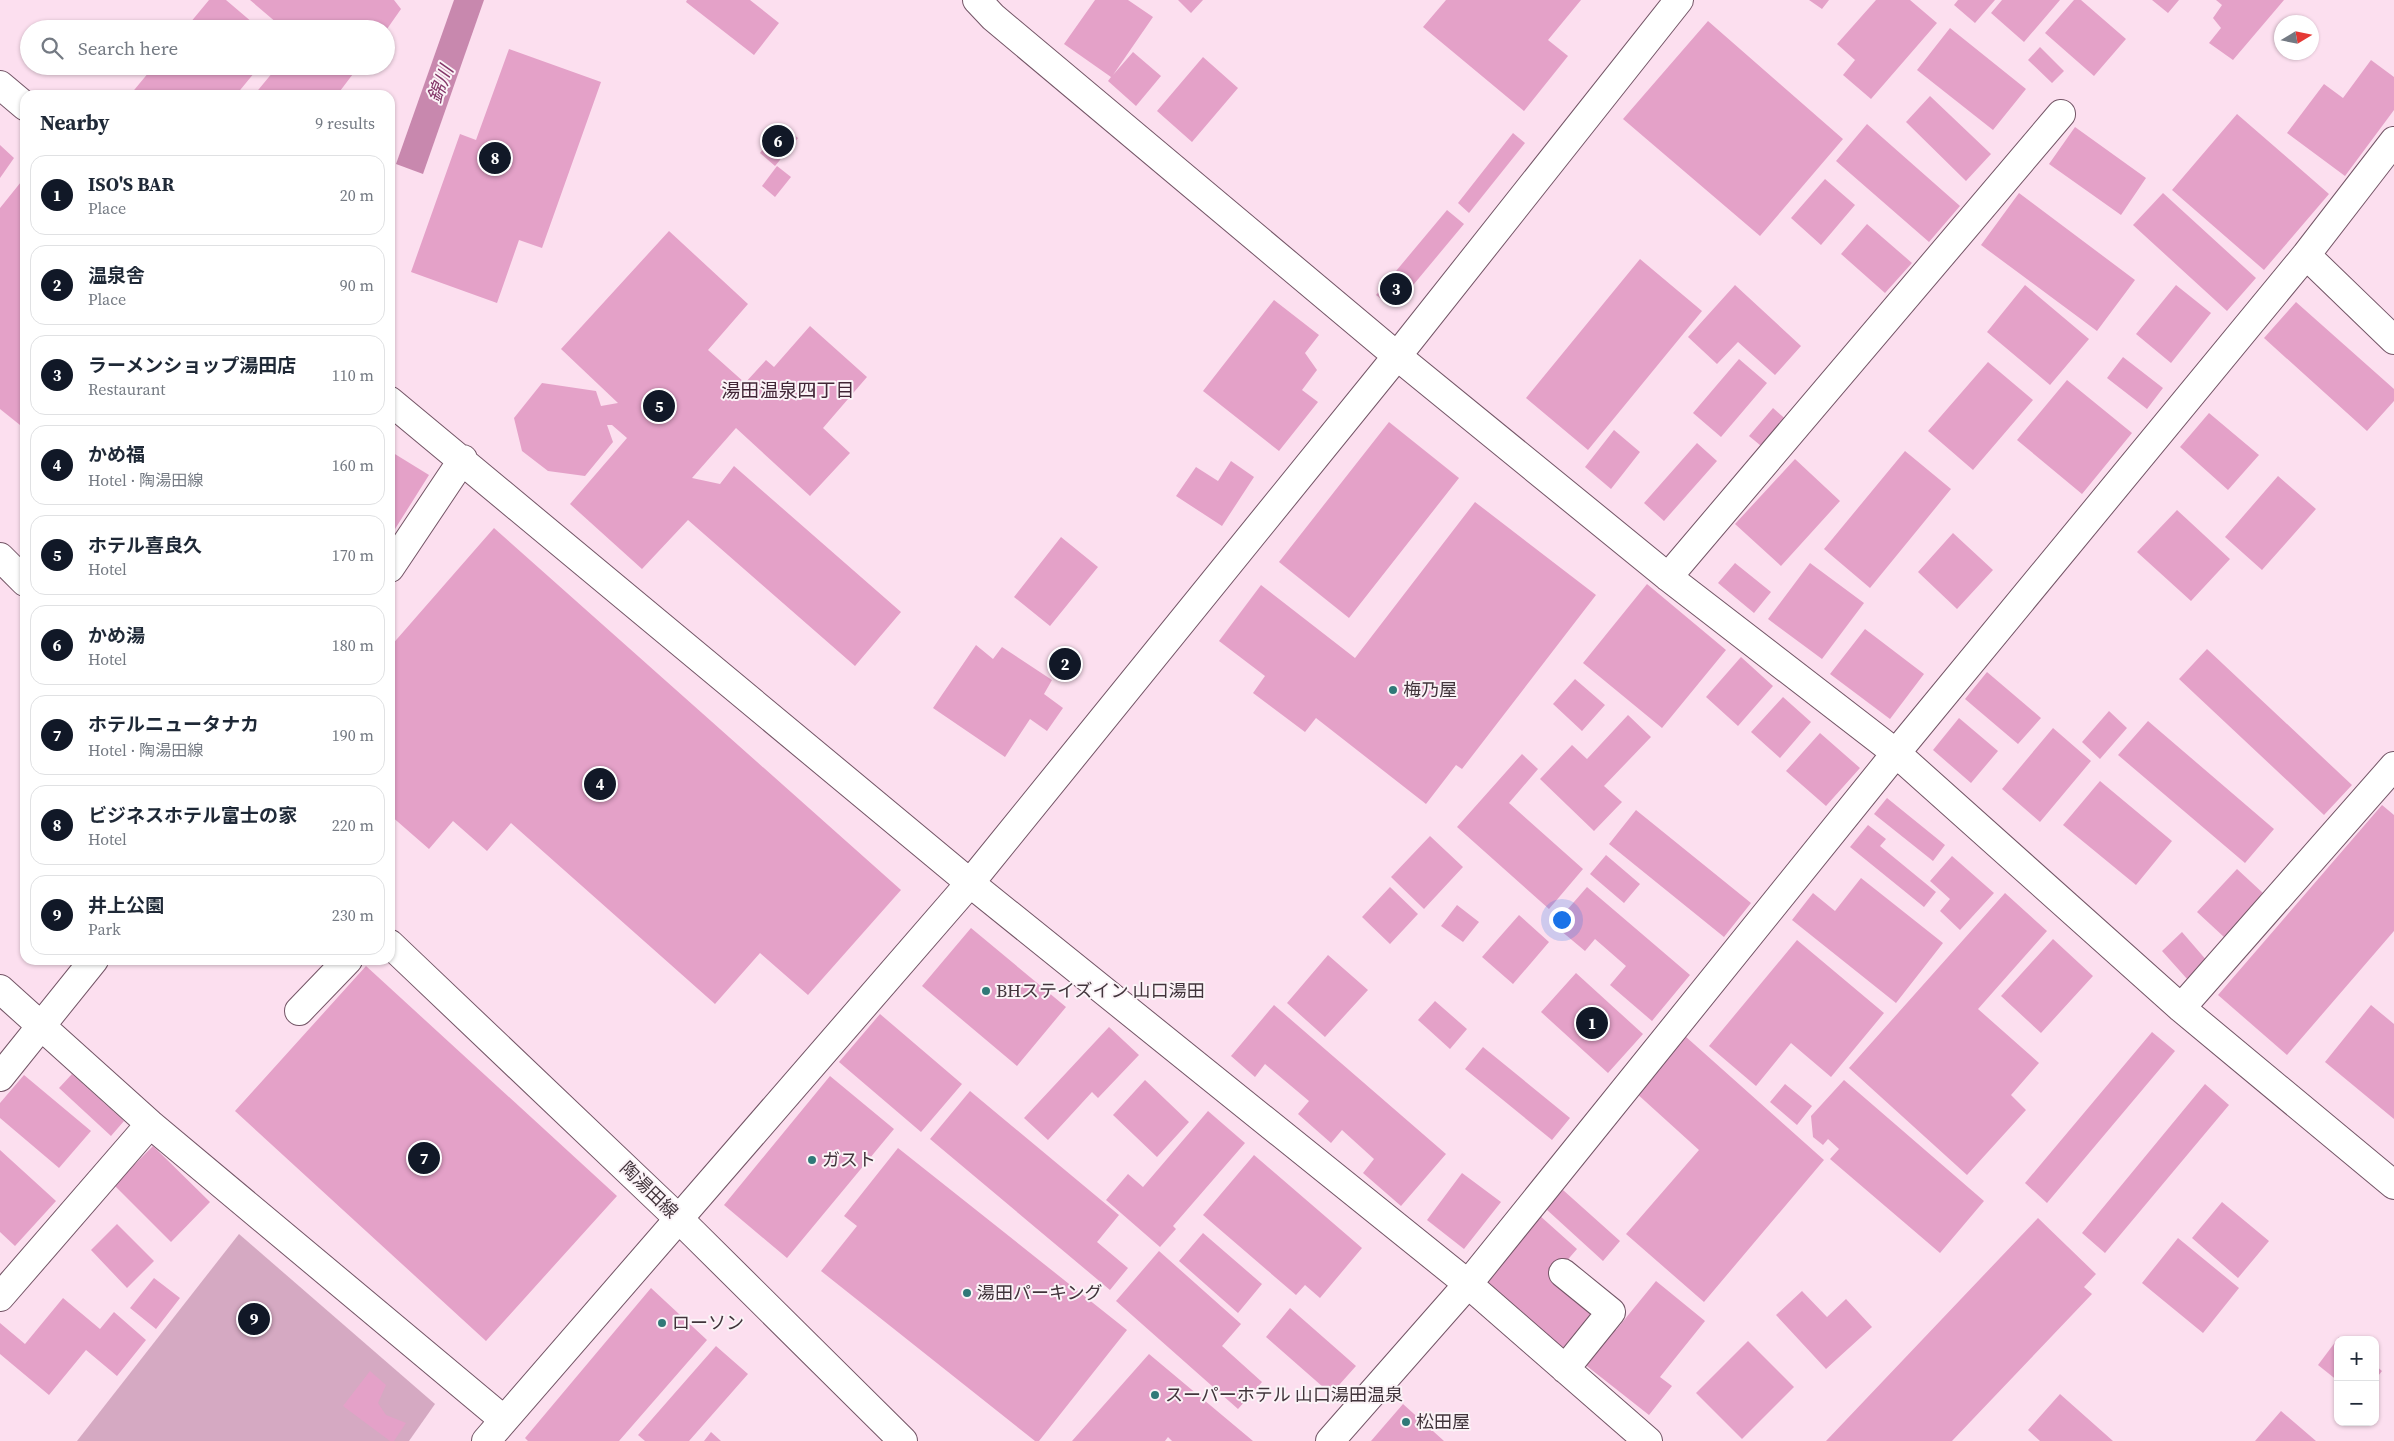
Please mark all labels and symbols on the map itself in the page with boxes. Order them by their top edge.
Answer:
north arrow [2274,15,2319,60]
water label: 錦川 [421,60,460,106]
pin: 6 [762,122,794,160]
pin: 8 [479,139,511,177]
pin: 3 [1380,270,1412,308]
district label: 湯田温泉四丁目 [721,377,855,403]
pin: 5 [643,387,675,425]
pin: 2 [1049,645,1081,683]
place label: 梅乃屋 [1403,677,1457,702]
marker: 梅乃屋 [1387,684,1399,696]
pin: 4 [584,765,616,803]
your location [1549,907,1575,933]
place label: BHステイズイン 山口湯田 [996,978,1205,1003]
marker: BHステイズイン 山口湯田 [980,985,992,997]
pin: 1 [1576,1004,1608,1042]
pin: 7 [408,1139,440,1177]
place label: ガスト [822,1147,876,1172]
marker: ガスト [806,1154,818,1166]
street label: 陶湯田線 [615,1156,684,1224]
place label: 湯田パーキング [977,1280,1102,1305]
marker: 湯田パーキング [961,1287,973,1299]
pin: 9 [238,1300,270,1338]
place label: ローソン [672,1310,744,1335]
marker: ローソン [656,1317,668,1329]
place label: スーパーホテル 山口湯田温泉 [1165,1382,1403,1407]
marker: スーパーホテル 山口湯田温泉 [1149,1389,1161,1401]
place label: 松田屋 [1416,1409,1470,1434]
marker: 松田屋 [1400,1416,1412,1428]

